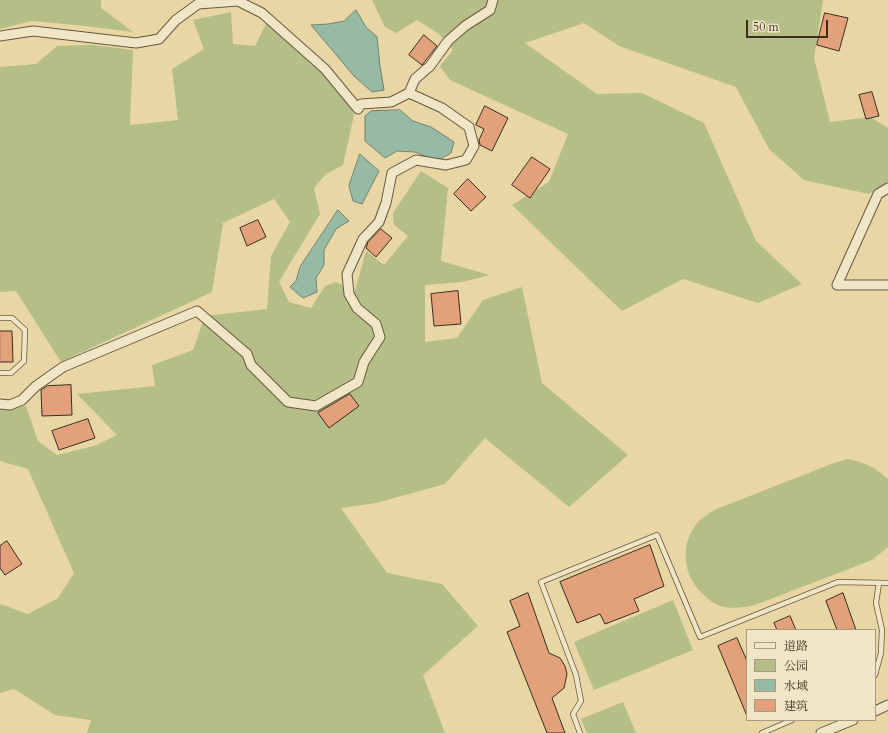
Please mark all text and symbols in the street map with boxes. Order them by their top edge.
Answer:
scale bar [748,12,830,38]
text: 50 m [753,19,779,35]
legend [746,629,876,721]
text: 道路 [784,638,808,654]
text: 公园 [784,658,808,674]
text: 水域 [784,678,808,694]
text: 建筑 [784,698,808,714]

